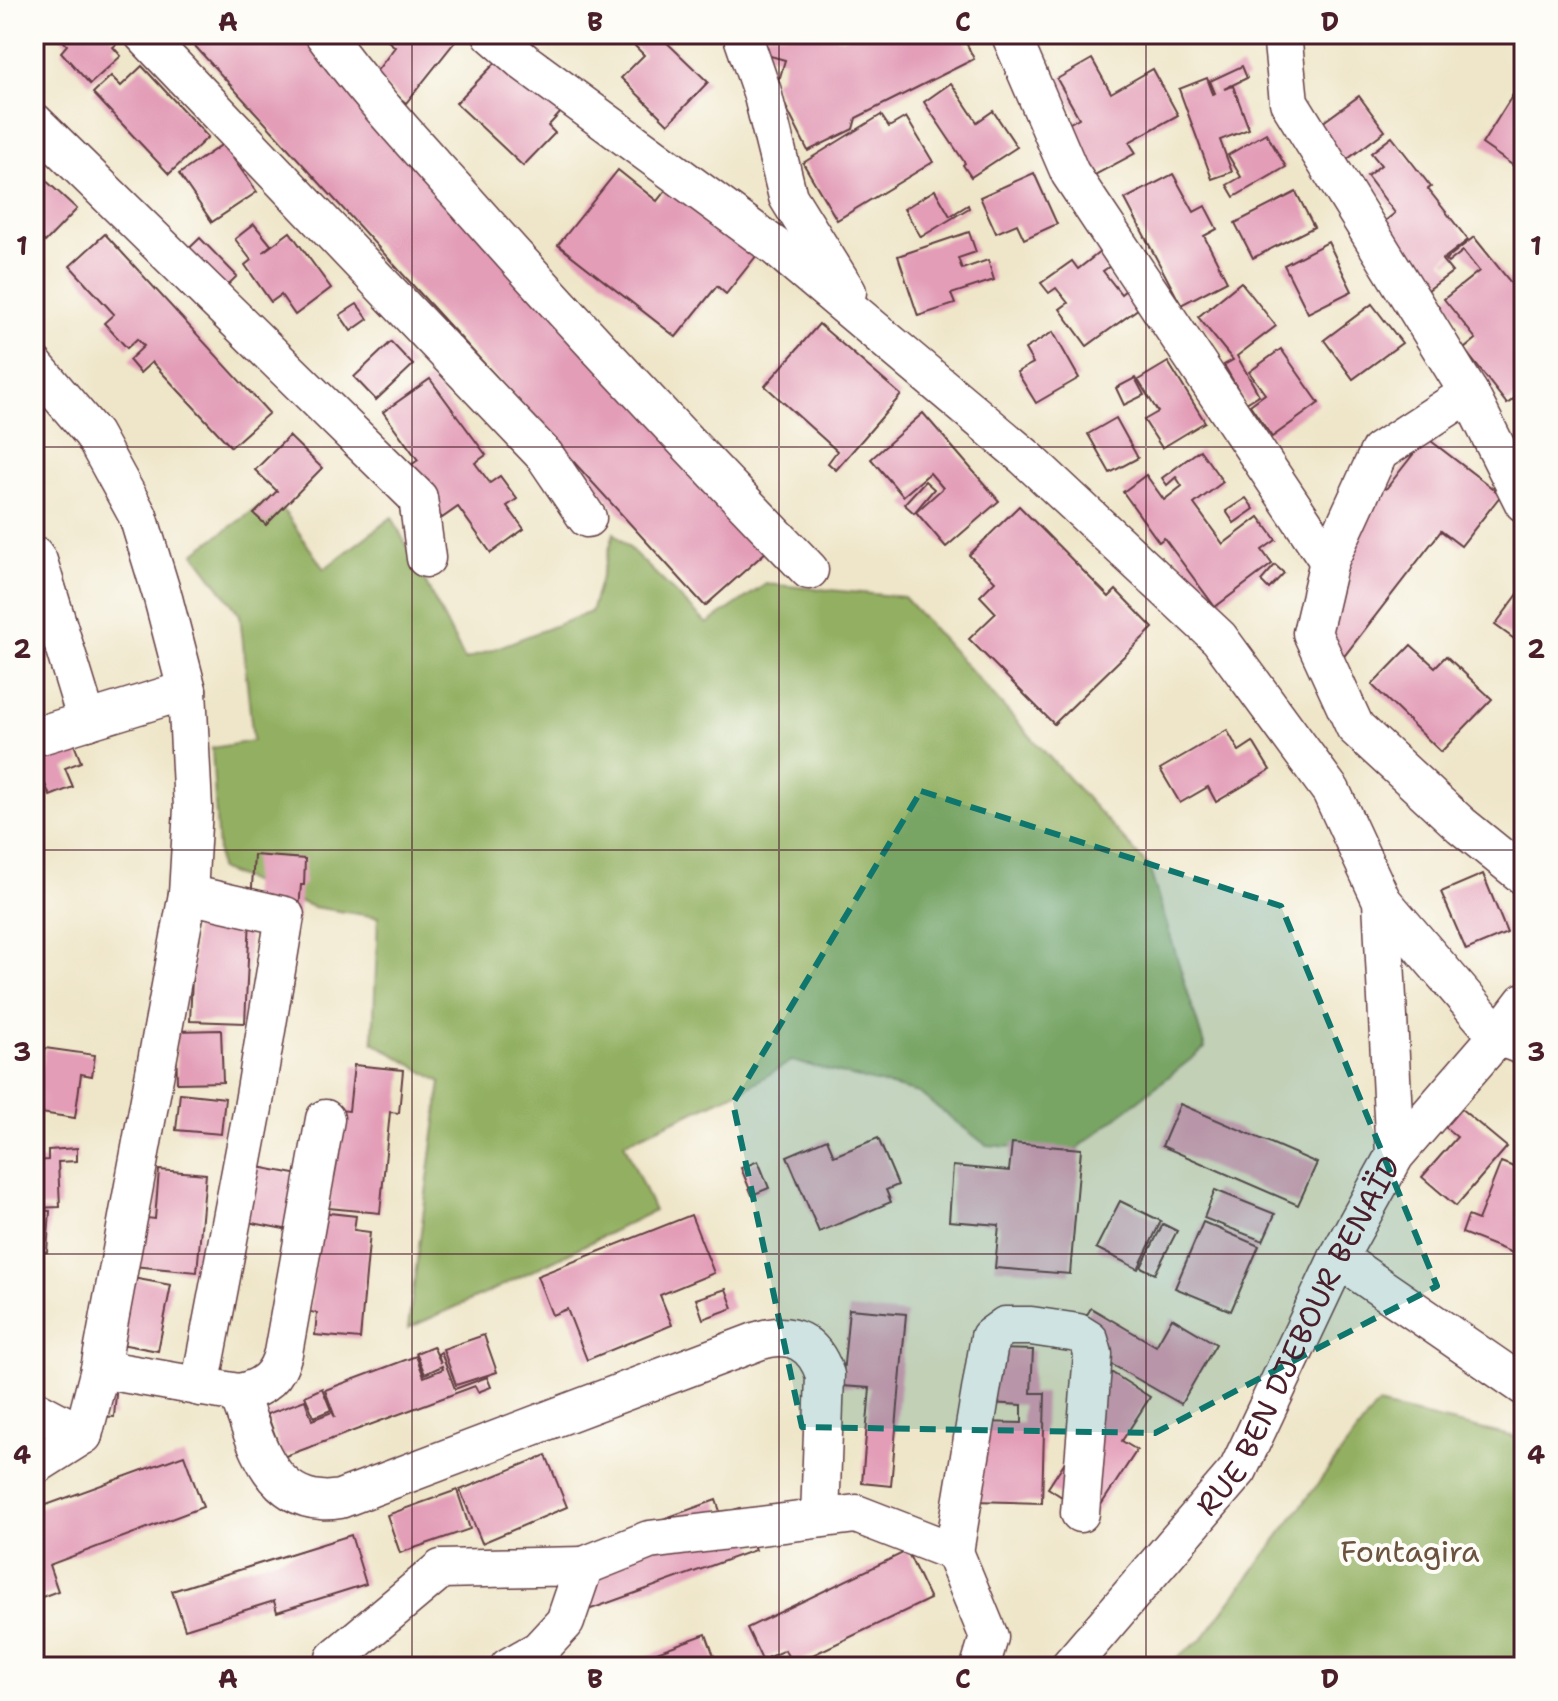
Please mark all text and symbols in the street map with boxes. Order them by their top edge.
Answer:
text: A [218,4,238,39]
text: B [587,4,603,39]
text: C [955,4,971,39]
text: D [1321,4,1339,39]
text: 1 [16,228,28,263]
text: 1 [1530,228,1542,263]
text: 2 [13,631,31,666]
text: 2 [1527,631,1545,666]
text: 3 [13,1034,31,1069]
text: 3 [1527,1034,1545,1069]
street label: RUE BEN DJEBOUR BENAÏD [1186,1149,1410,1525]
text: 4 [13,1437,31,1472]
text: 4 [1527,1437,1545,1472]
park label: Fontagira [1340,1531,1480,1572]
text: A [218,1661,238,1696]
text: B [587,1661,603,1696]
text: C [955,1661,971,1696]
text: D [1321,1661,1339,1696]

